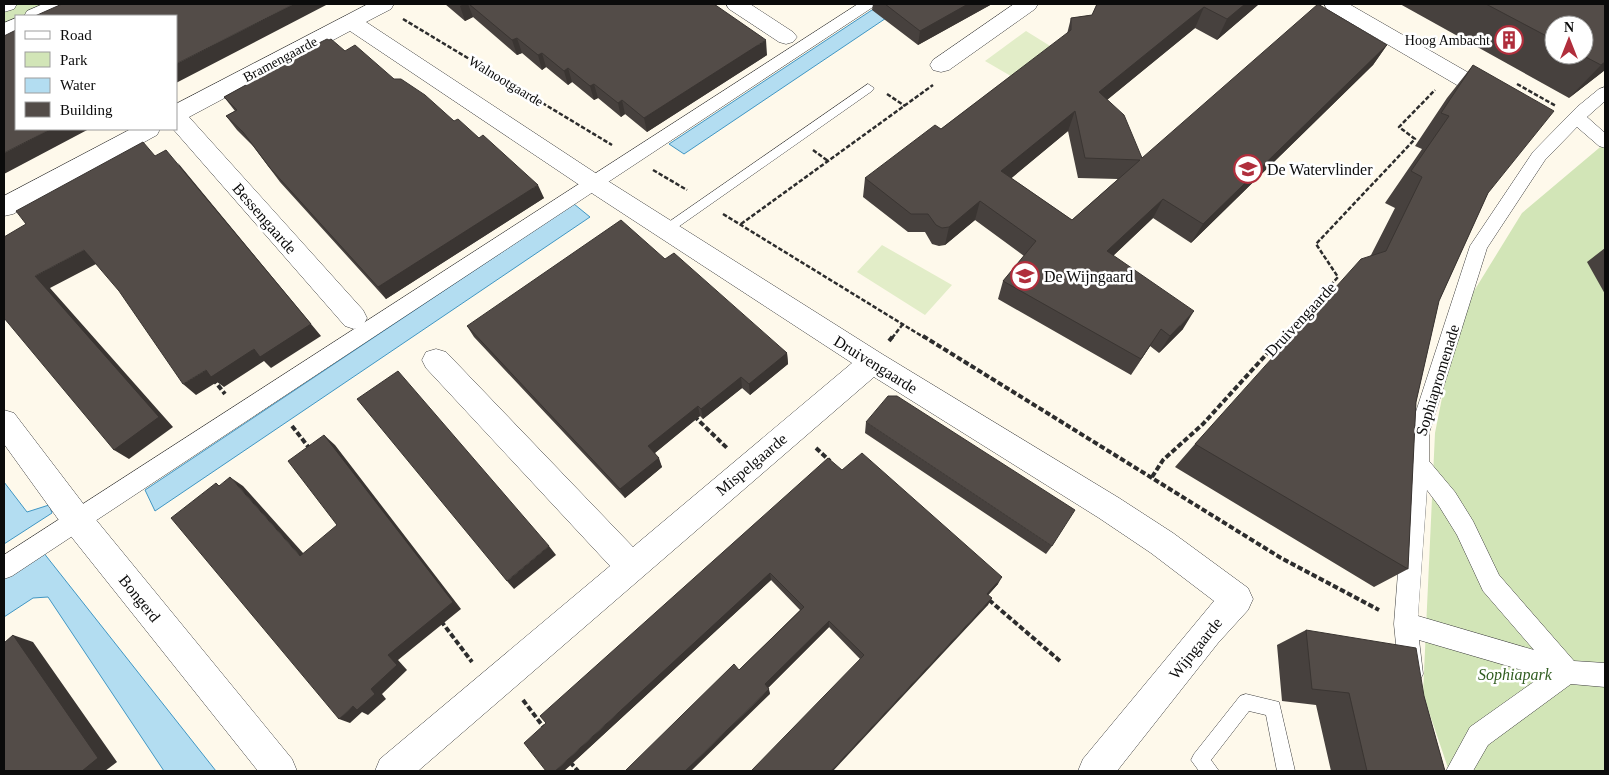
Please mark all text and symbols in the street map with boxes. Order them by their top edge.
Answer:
legend [15,15,178,130]
north arrow [1544,15,1594,65]
text: N [1564,20,1574,35]
building icon: Hoog Ambacht [1494,25,1524,55]
text: Road [60,27,92,43]
place label: Hoog Ambacht [1405,33,1490,48]
street label: Bramengaarde [241,34,320,85]
text: Park [60,52,88,68]
street label: Walnootgaarde [466,53,546,110]
text: Water [60,77,95,93]
text: Building [60,102,113,118]
school or university icon: De Watervlinder [1233,154,1263,184]
place label: De Watervlinder [1267,161,1373,178]
street label: Bessengaarde [229,180,300,258]
school or university icon: De Wijngaard [1010,261,1040,291]
place label: De Wijngaard [1044,268,1133,286]
street label: Druivengaarde [1262,279,1340,361]
street label: Sophiapromenade [1412,322,1463,438]
street label: Druivengaarde [830,332,921,398]
street label: Mispelgaarde [713,430,791,500]
street label: Bongerd [115,572,164,626]
street label: Wijngaarde [1166,614,1226,683]
park label: Sophiapark [1478,666,1553,684]

